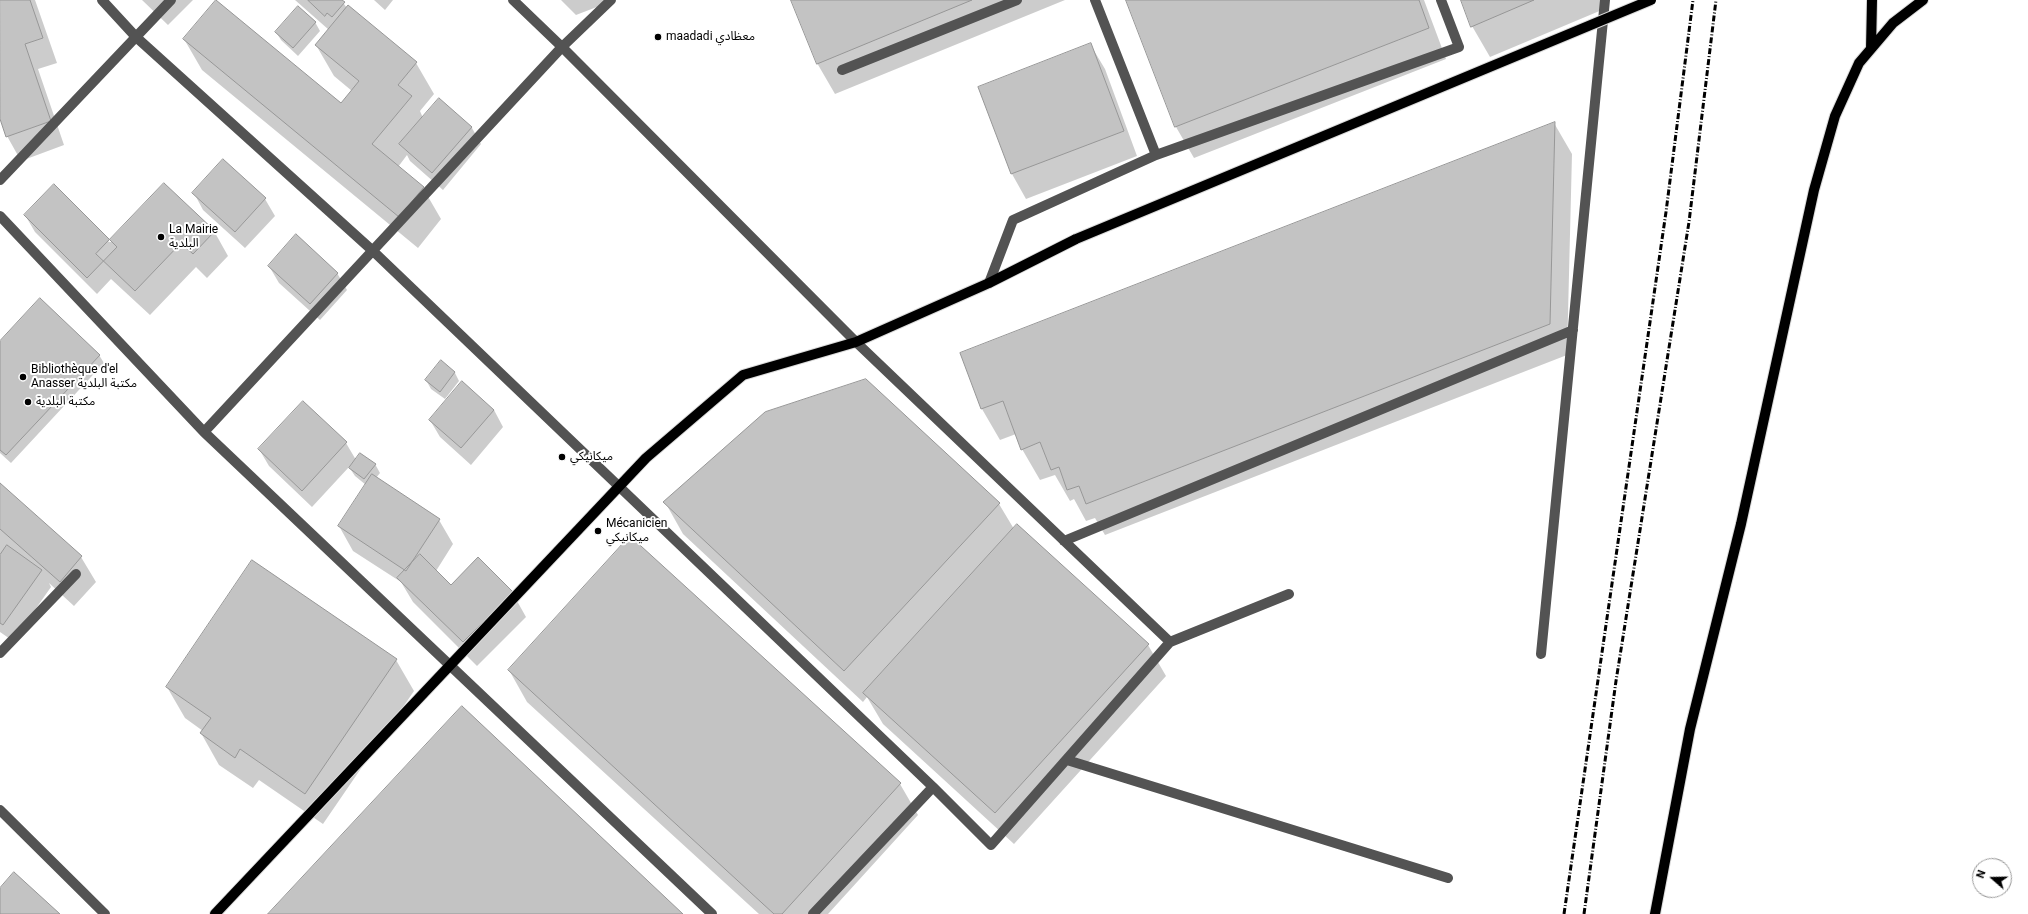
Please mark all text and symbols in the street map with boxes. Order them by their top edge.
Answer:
place label: maadadi معظادي [666,30,755,44]
marker: maadadi معظادي [653,32,663,42]
place label: La Mairie البلدية [169,223,218,251]
marker: La Mairie البلدية [156,232,166,242]
place label: Bibliothèque d'el Anasser مكتبة البلدية [31,363,137,391]
marker: Bibliothèque d'el Anasser مكتبة البلدية [18,372,28,382]
place label: مكتبة البلدية [36,395,95,409]
marker: مكتبة البلدية [23,397,33,407]
place label: ميكانيكي [570,450,613,464]
marker: ميكانيكي [557,452,567,462]
place label: Mécanicien ميكانيكي [606,517,667,545]
marker: Mécanicien ميكانيكي [593,526,603,536]
north arrow [1972,858,2012,898]
text: N [1974,868,1989,880]

